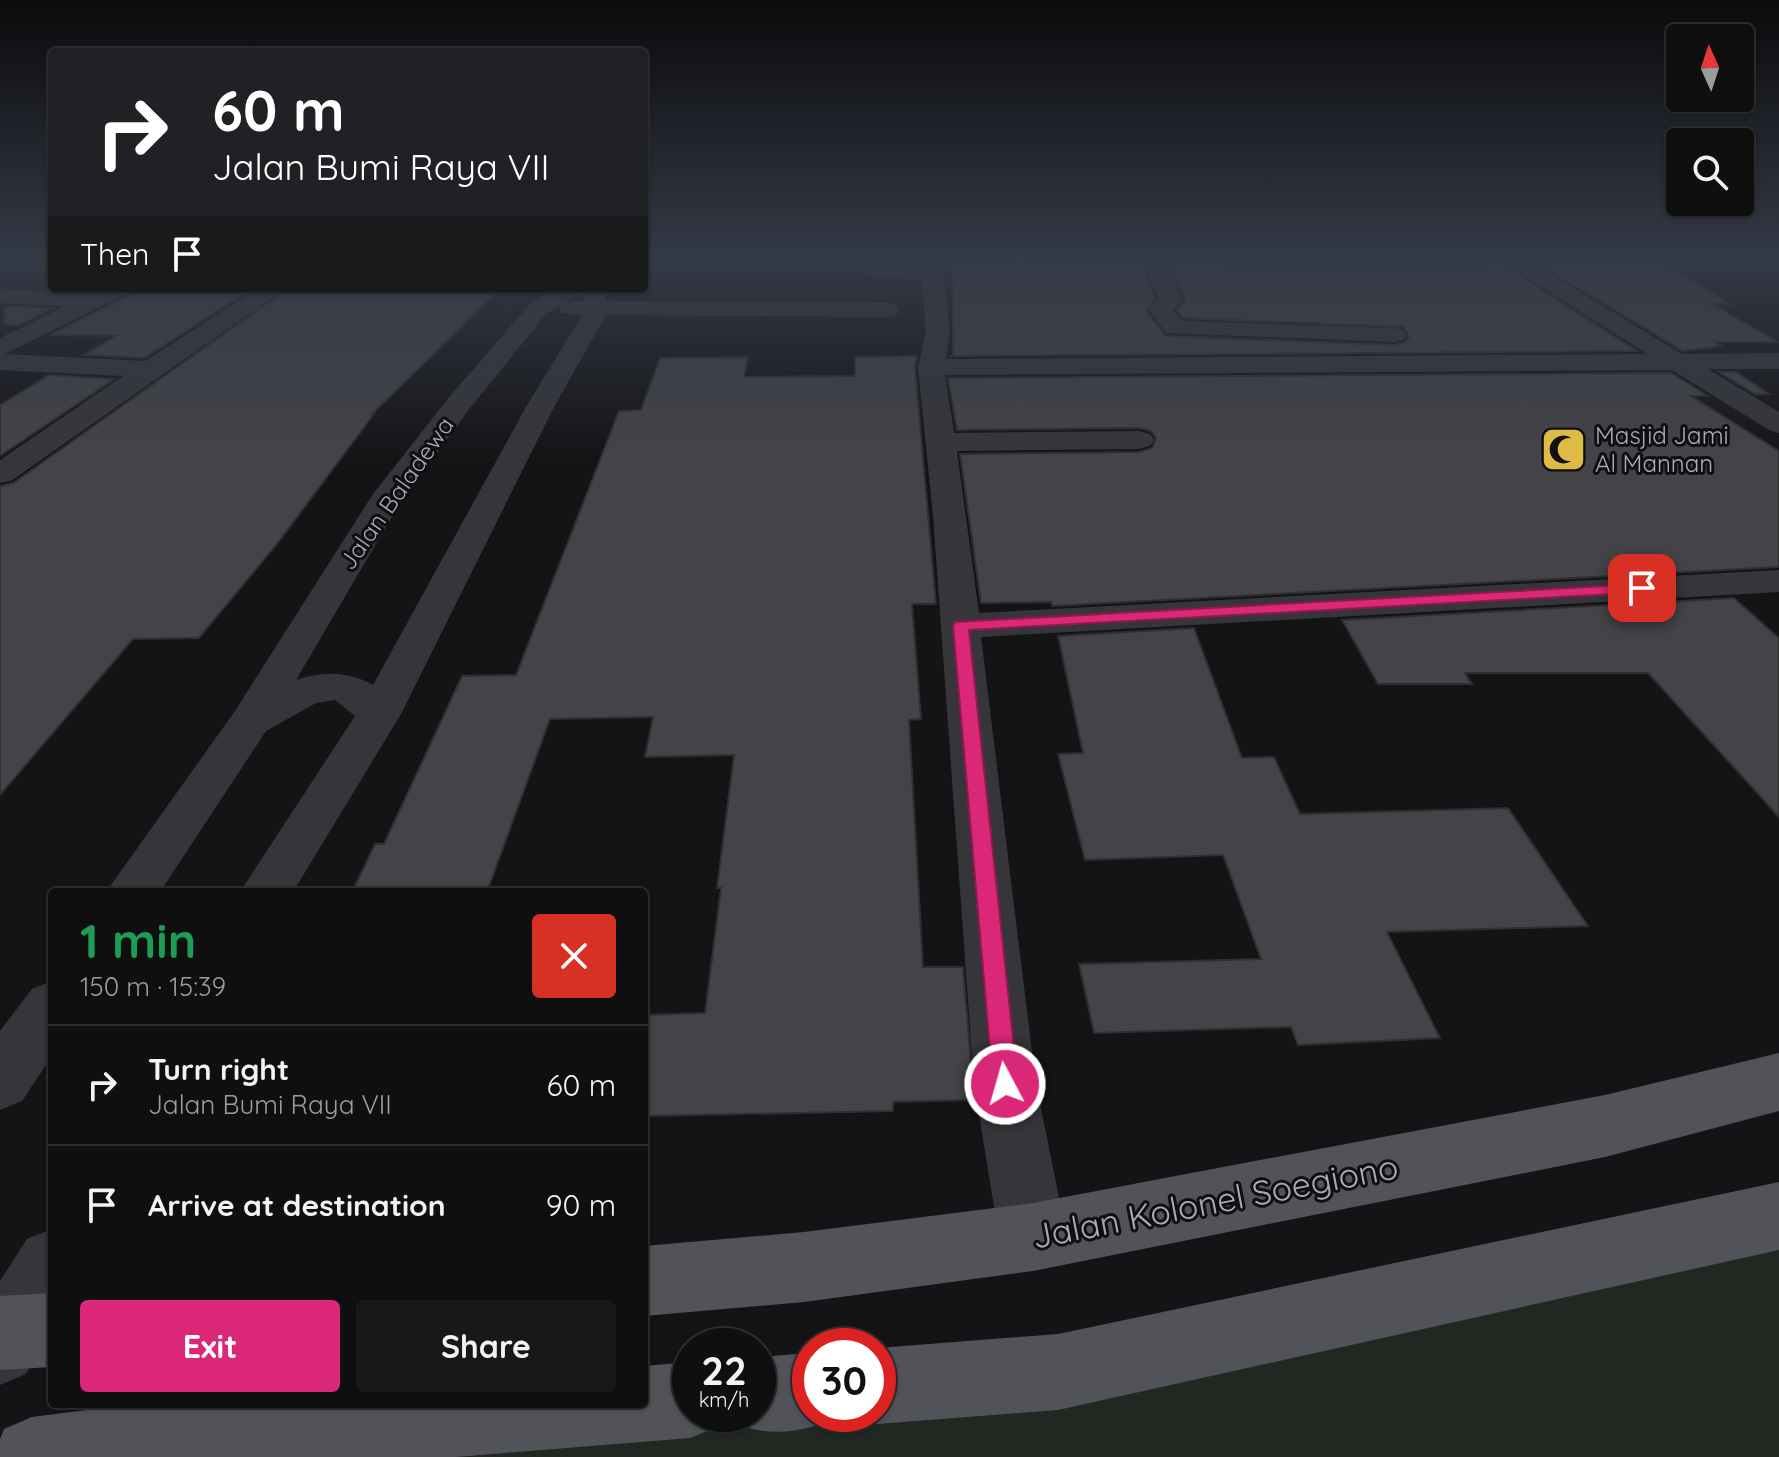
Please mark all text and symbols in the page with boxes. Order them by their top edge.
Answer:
north arrow [1666,24,1754,112]
map controls [1666,24,1754,216]
text: 60 m [212,75,345,145]
icon: right [80,80,184,184]
button: search [1666,128,1754,216]
text: Jalan Bumi Raya VII [212,144,550,189]
icon: arrive [165,232,209,276]
text: Then [80,235,149,273]
street label: Jalan Baladewa [332,411,460,575]
place label: Masjid Jami Al Mannan [1595,420,1729,478]
mosque icon: Masjid Jami Al Mannan [1540,425,1588,473]
pin [1608,554,1676,622]
icon: arrive [1620,566,1664,610]
text: 1 min [80,910,196,970]
button: close [532,914,616,998]
text: 150 m · 15:39 [80,970,226,1003]
position arrow [963,1042,1047,1126]
text: Turn right [148,1050,289,1088]
icon: right [80,1063,124,1107]
text: 60 m [546,1066,616,1104]
text: Jalan Bumi Raya VII [148,1088,392,1121]
street label: Jalan Kolonel Soegiono [1028,1144,1402,1258]
icon: arrive [80,1183,124,1227]
text: Arrive at destination [148,1186,446,1224]
text: 90 m [546,1186,616,1224]
button: Exit [80,1300,340,1392]
button: Share [356,1300,616,1392]
speed limit sign: 30 [792,1328,896,1432]
text: 22 [701,1345,747,1395]
text: km/h [699,1387,749,1412]

